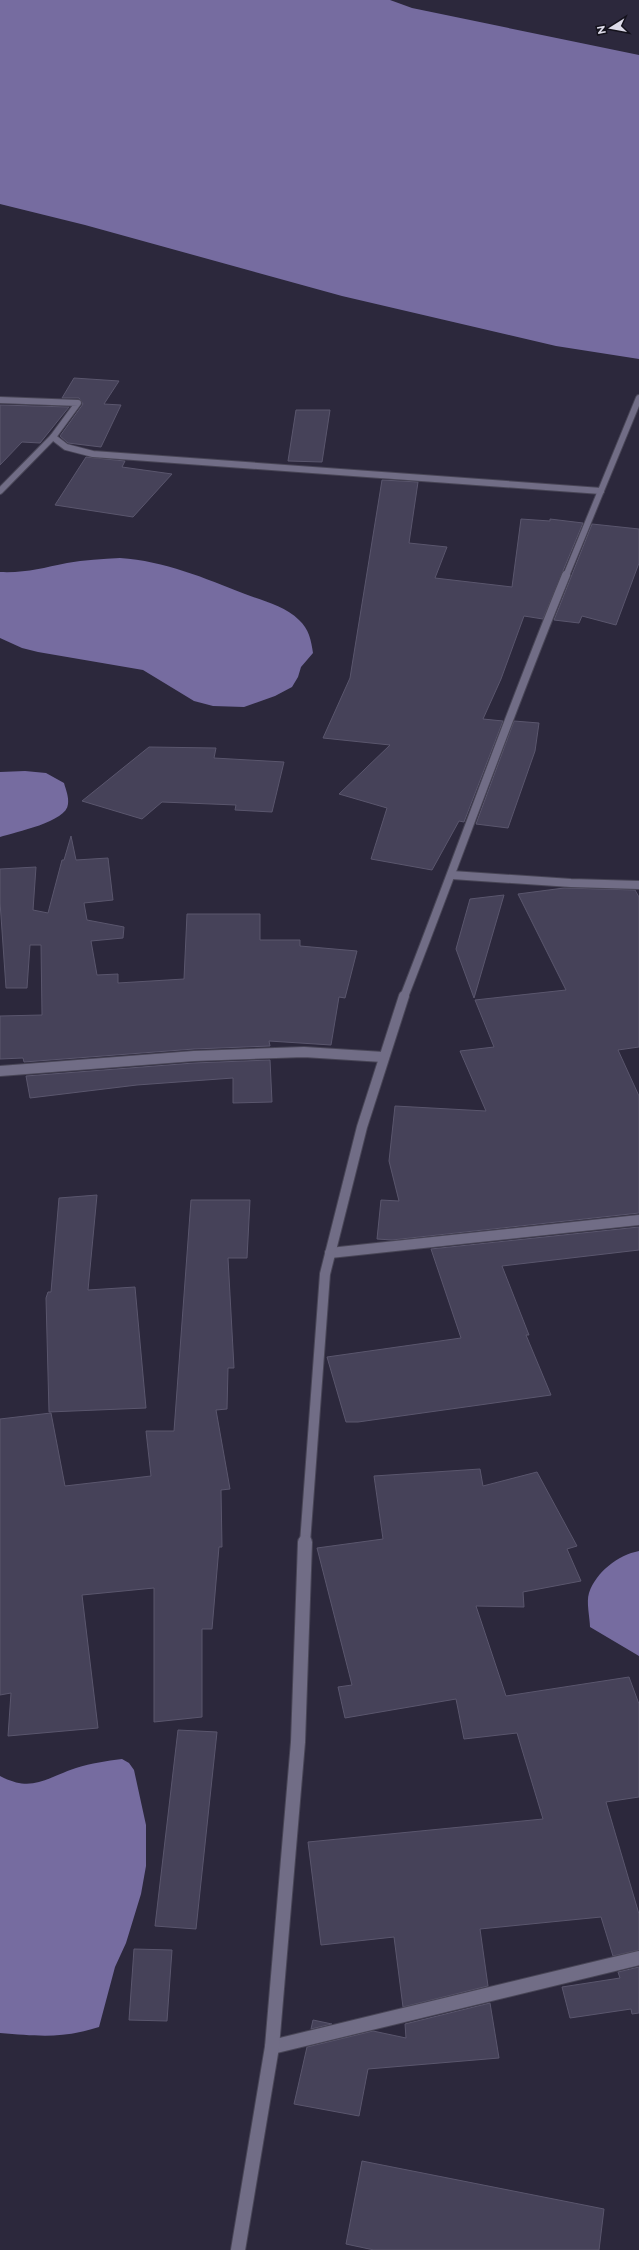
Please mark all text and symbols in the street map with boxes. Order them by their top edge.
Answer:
north arrow [591,8,631,48]
text: N [593,24,609,36]

